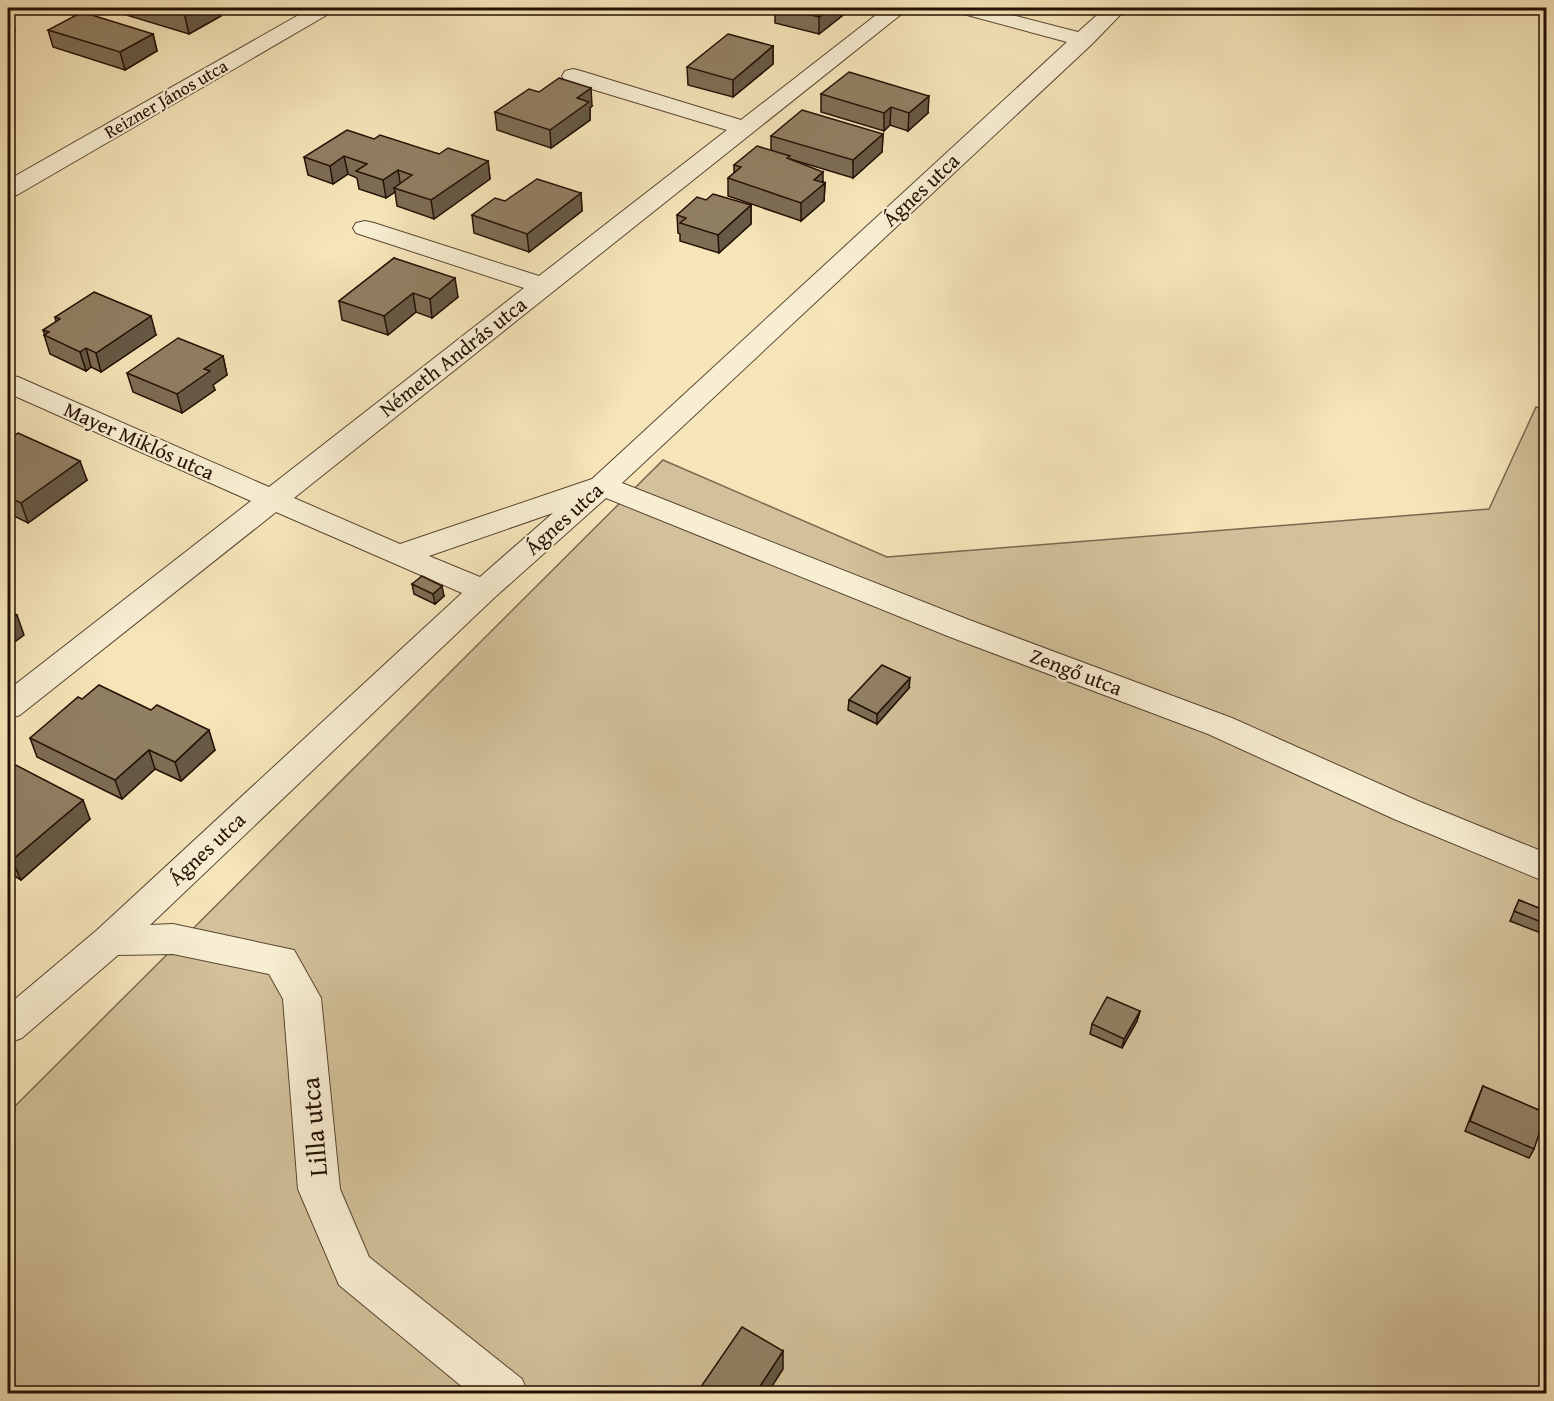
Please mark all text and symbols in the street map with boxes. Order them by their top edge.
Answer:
street label: Reizner János utca [99,52,233,145]
street label: Ágnes utca [875,146,966,234]
street label: Németh András utca [372,289,533,424]
street label: Mayer Miklós utca [59,394,219,488]
street label: Ágnes utca [518,475,610,562]
street label: Zengő utca [1026,640,1127,703]
street label: Ágnes utca [161,805,252,893]
street label: Lilla utca [290,1075,337,1178]

